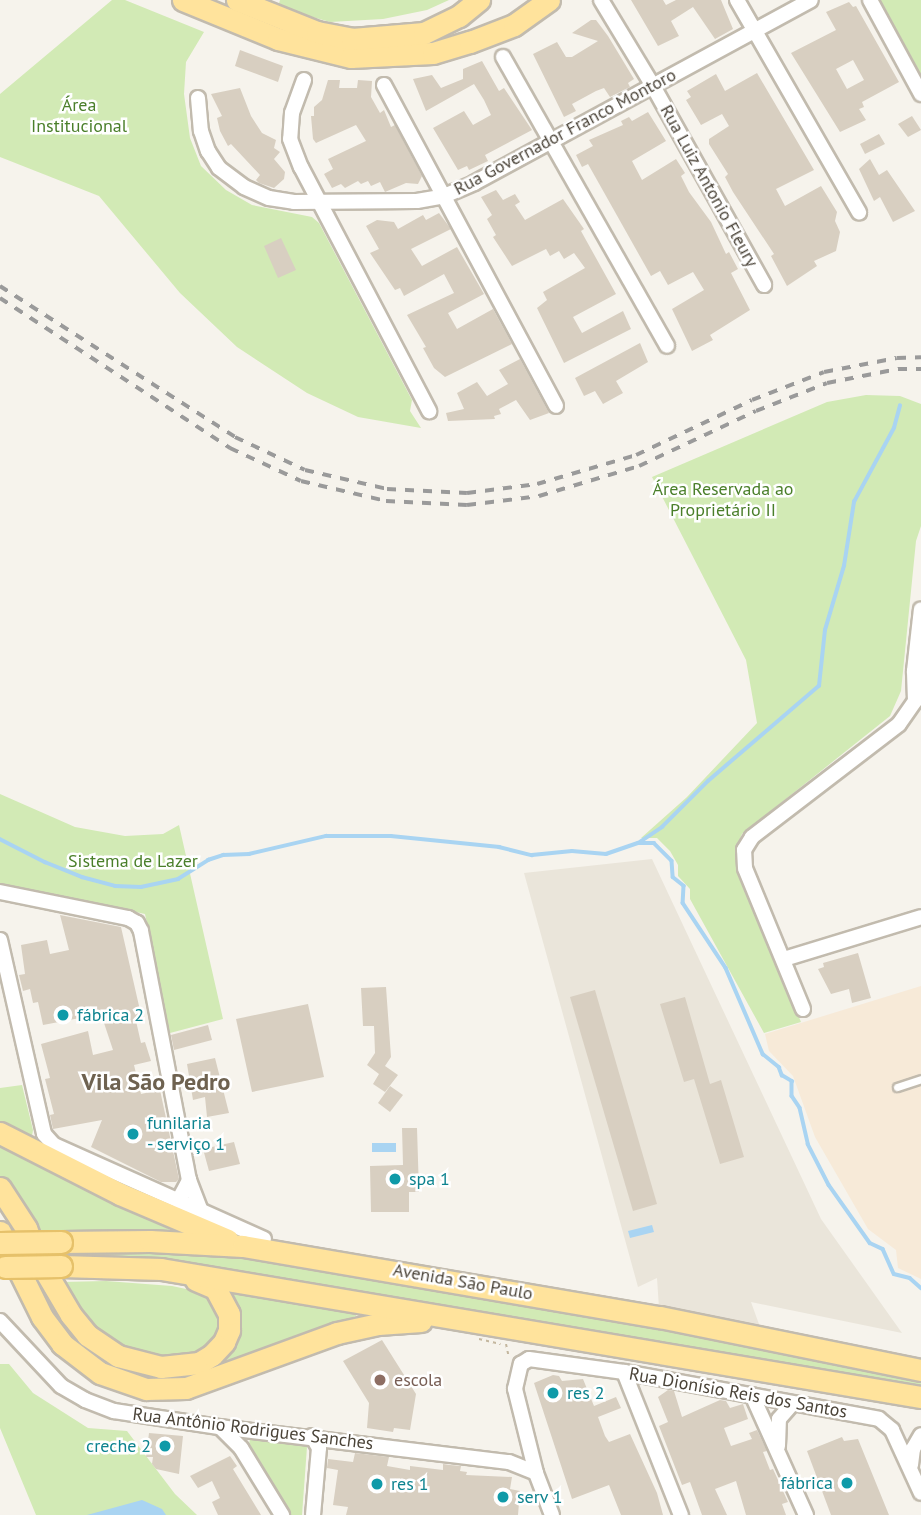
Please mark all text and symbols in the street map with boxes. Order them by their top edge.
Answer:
street label: Rua Governador Franco Montoro [450,64,680,200]
park label: Área Institucional [31,95,127,138]
street label: Rua Luiz Antonio Fleury [655,101,763,271]
park label: Área Reservada ao Proprietário II [653,479,793,522]
park label: Sistema de Lazer [68,850,198,872]
place label: fábrica 2 [77,1004,144,1026]
marker: fábrica 2 [55,1007,71,1023]
district label: Vila São Pedro [82,1068,230,1096]
place label: funilaria - serviço 1 [147,1113,227,1156]
marker: funilaria - serviço 1 [125,1126,141,1142]
place label: spa 1 [409,1168,450,1190]
marker: spa 1 [387,1171,403,1187]
street label: Avenida São Paulo [391,1259,535,1305]
street label: Rua Dionísio Reis dos Santos [627,1363,849,1423]
place label: escola [394,1369,442,1391]
marker: escola [372,1372,388,1388]
place label: res 2 [567,1382,604,1404]
marker: res 2 [545,1385,561,1401]
street label: Rua Antônio Rodrigues Sanches [131,1403,375,1455]
place label: creche 2 [86,1435,151,1457]
marker: creche 2 [157,1438,173,1454]
place label: fábrica [781,1472,833,1494]
place label: res 1 [391,1473,428,1495]
marker: fábrica [839,1475,855,1491]
marker: res 1 [369,1476,385,1492]
place label: serv 1 [517,1486,563,1508]
marker: serv 1 [495,1489,511,1505]

